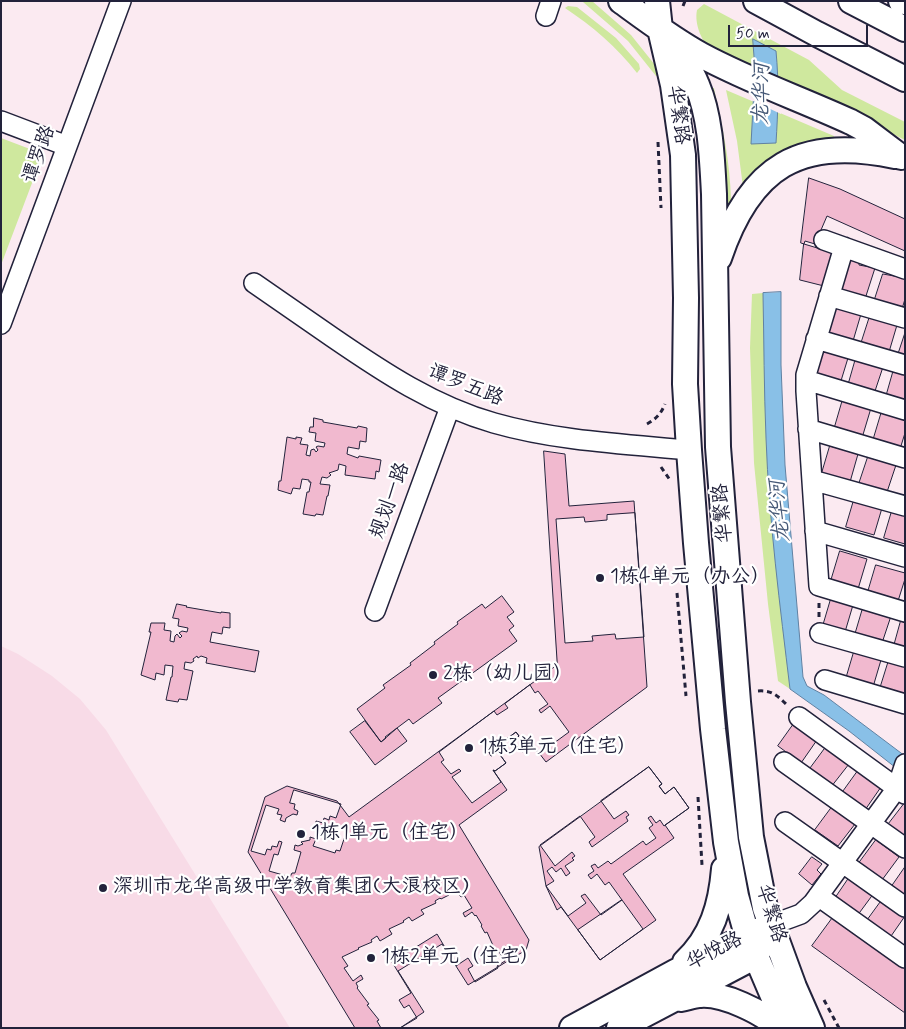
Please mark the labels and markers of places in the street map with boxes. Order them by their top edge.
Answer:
place label: 1栋4单元（办公） [610,566,771,590]
marker: 1栋4单元（办公） [594,572,606,584]
place label: 2栋（幼儿园） [443,663,573,687]
marker: 2栋（幼儿园） [427,669,439,681]
place label: 1栋3单元（住宅） [479,736,637,760]
marker: 1栋3单元（住宅） [463,742,475,754]
place label: 1栋1单元（住宅） [311,822,469,846]
marker: 1栋1单元（住宅） [295,828,307,840]
place label: 深圳市龙华高级中学教育集团(大浪校区) [113,876,469,900]
marker: 深圳市龙华高级中学教育集团(大浪校区) [97,882,109,894]
place label: 1栋2单元（住宅） [381,946,540,970]
marker: 1栋2单元（住宅） [365,952,377,964]

